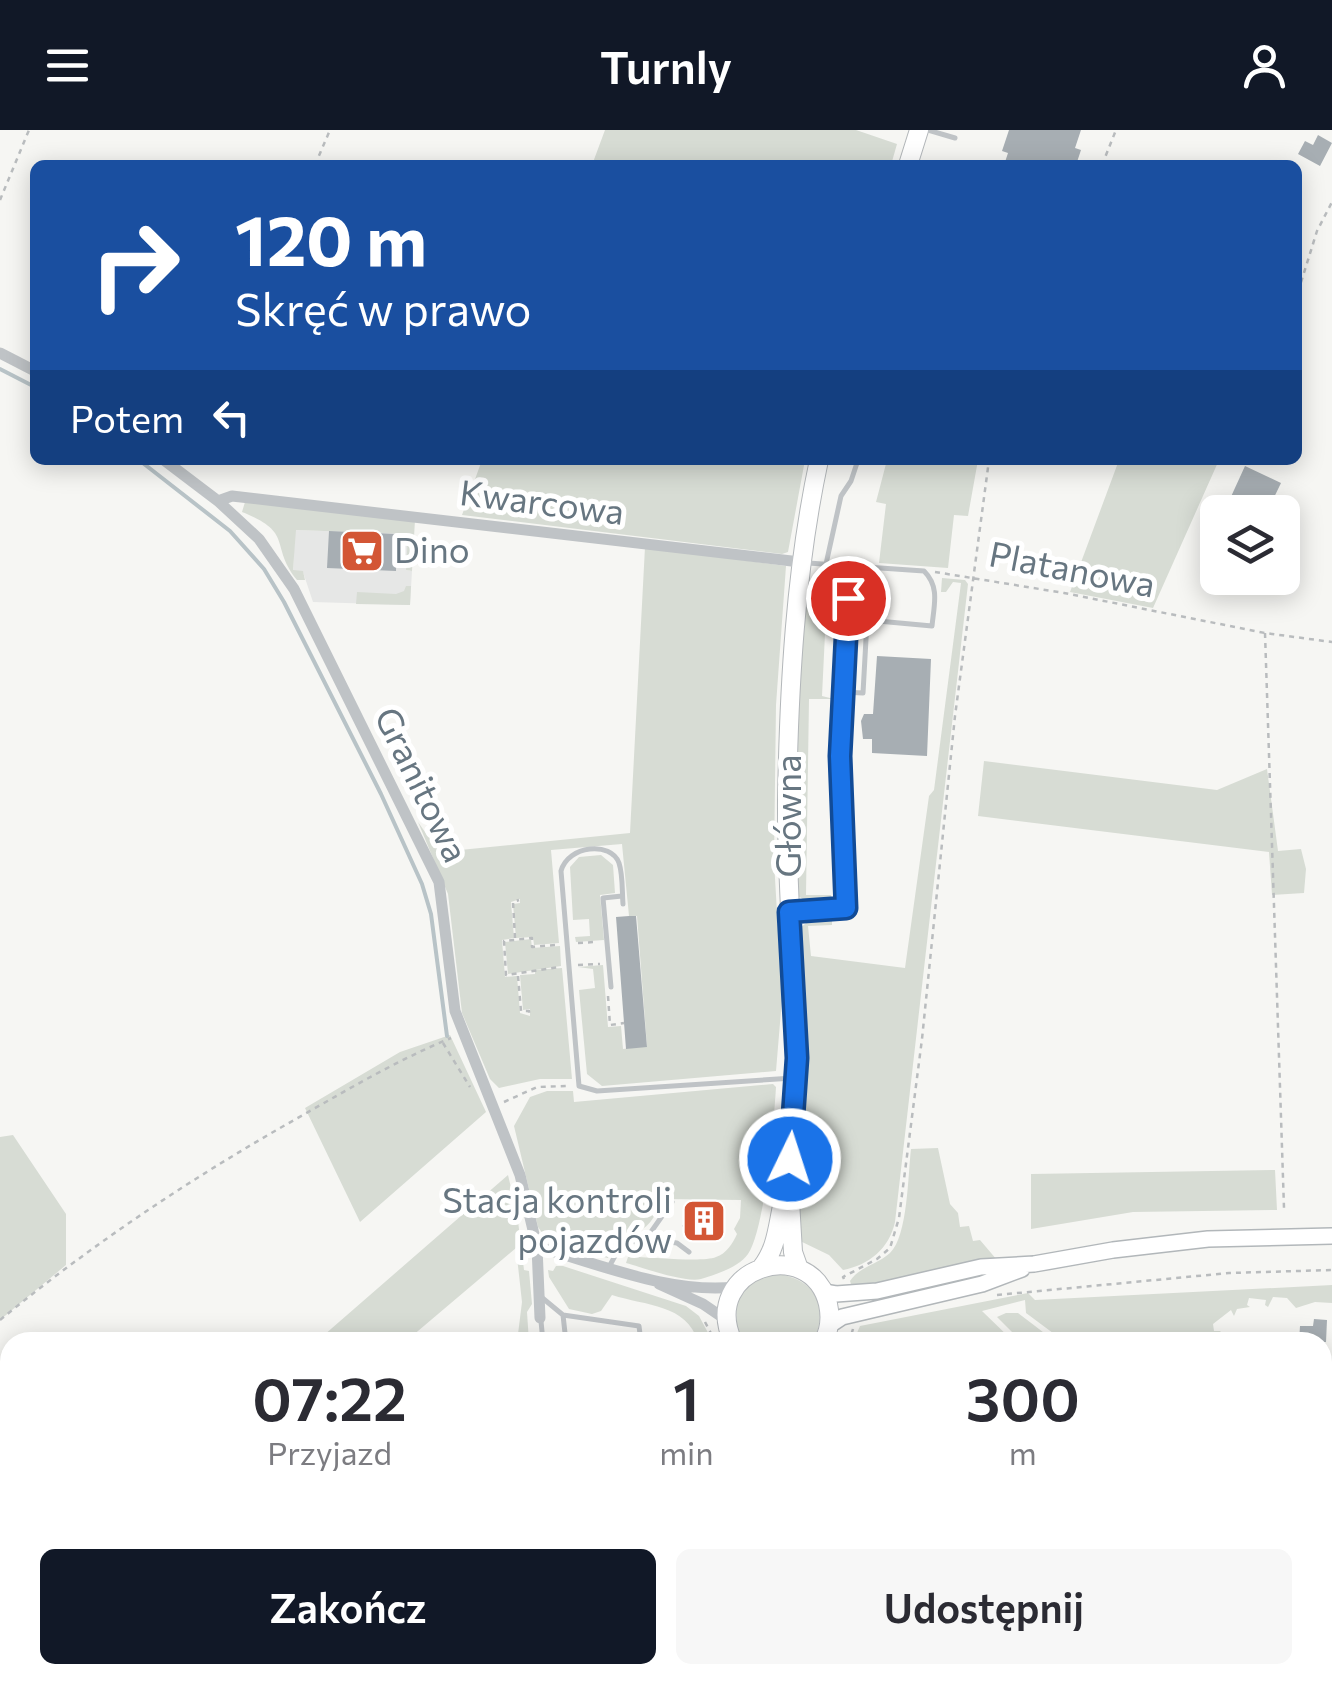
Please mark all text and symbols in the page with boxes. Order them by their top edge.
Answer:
icon: menu [40,38,95,93]
text: Turnly [600,38,732,93]
icon: person [1237,38,1292,93]
text: 120 m [235,195,427,280]
icon: right [70,200,200,330]
text: Skręć w prawo [235,280,532,335]
icon: left [204,390,259,445]
text: Potem [70,394,184,441]
street label: Kwarcowa [458,469,627,532]
map controls [1200,495,1300,595]
button: layers [1200,495,1300,595]
place label: Dino [394,527,470,570]
supermarket icon: Dino [339,528,385,574]
street label: Platanowa [986,530,1159,605]
pin [806,556,891,641]
icon: arrive [821,571,876,626]
street label: Granitowa [367,699,479,868]
street label: Główna [765,755,808,877]
position arrow [738,1107,842,1211]
place label: Stacja kontroli pojazdów [442,1177,672,1260]
building icon: Stacja kontroli pojazdów [681,1198,727,1244]
text: 07:22 [252,1360,407,1433]
text: 1 [673,1360,700,1433]
text: 300 [966,1360,1080,1433]
text: Przyjazd [267,1432,392,1472]
text: min [659,1432,714,1472]
text: m [1009,1432,1037,1472]
button: Zakończ [40,1549,656,1664]
button: Udostępnij [676,1549,1292,1664]

